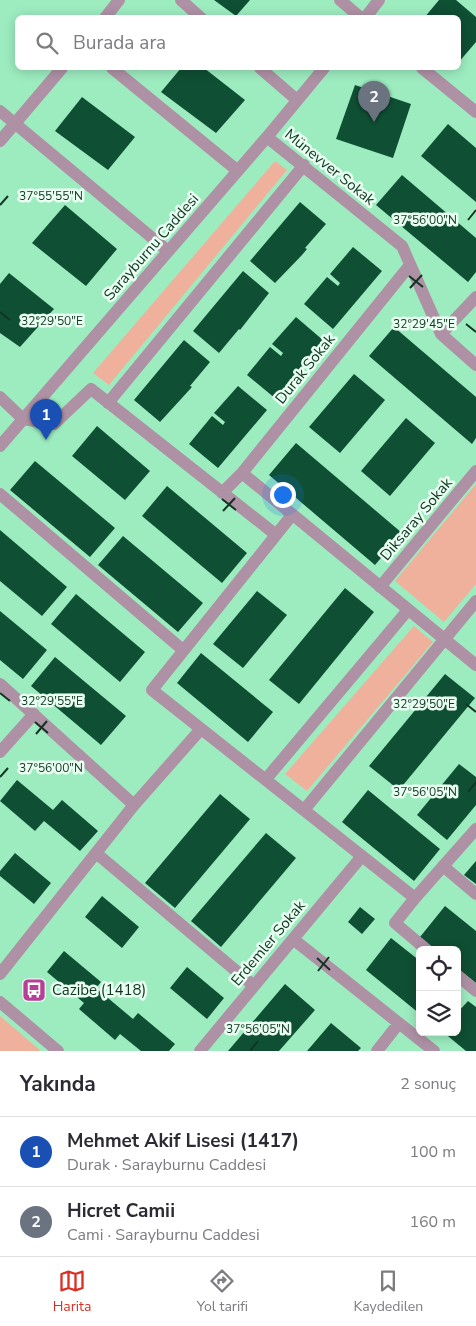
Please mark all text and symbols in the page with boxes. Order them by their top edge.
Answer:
search box [15,15,461,70]
icon: search [33,29,61,57]
text: Burada ara [73,30,166,56]
pin: 2 [358,81,390,122]
street label: Münevver Sokak [281,124,380,210]
text: 37°55'55"N [19,188,83,204]
street label: Sarayburnu Caddesi [99,189,203,305]
text: 37°56'00"N [393,212,457,228]
text: 32°29'50"E [21,313,83,329]
text: 32°29'45"E [393,316,455,332]
street label: Durak Sokak [271,329,340,408]
pin: 1 [30,399,62,440]
street label: Diksaray Sokak [375,473,457,565]
your location [270,482,296,508]
text: 32°29'55"E [21,693,83,709]
text: 32°29'50"E [393,696,455,712]
text: 37°56'00"N [19,760,83,776]
text: 37°56'05"N [393,784,457,800]
street label: Erdemler Sokak [226,896,310,990]
map controls [416,946,461,1036]
button: locate [416,946,461,991]
bus stop icon: Cazibe (1418) [21,977,47,1003]
place label: Cazibe (1418) [52,980,146,1000]
button: layers [416,991,461,1036]
text: 37°56'05"N [226,1021,290,1037]
text: Yakında [20,1070,96,1098]
text: 2 sonuç [400,1073,456,1095]
text: Mehmet Akif Lisesi (1417) [67,1128,299,1154]
text: 1 [31,1141,41,1163]
text: 100 m [409,1141,456,1163]
text: Durak · Sarayburnu Caddesi [67,1154,266,1176]
text: Hicret Camii [67,1198,175,1224]
text: 2 [31,1211,41,1233]
text: 160 m [409,1211,456,1233]
text: Cami · Sarayburnu Caddesi [67,1224,260,1246]
tab: Harita [53,1267,91,1316]
tab: Yol tarifi [197,1267,248,1316]
tab: Kaydedilen [353,1267,423,1316]

